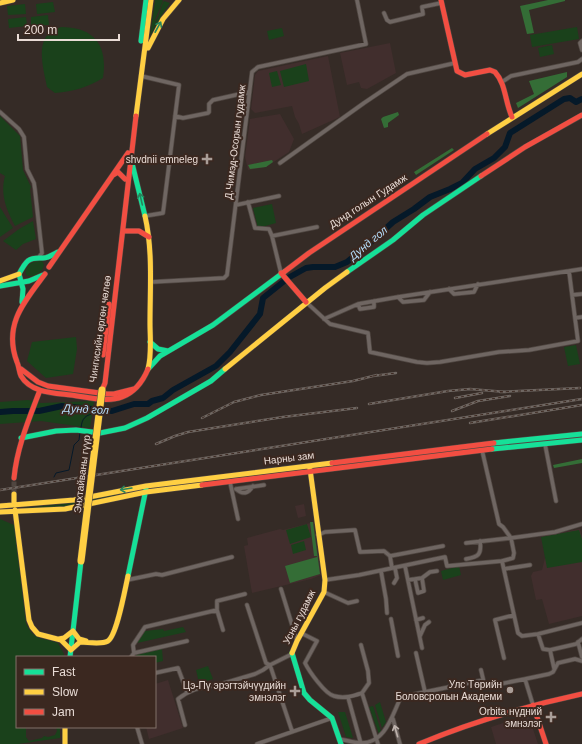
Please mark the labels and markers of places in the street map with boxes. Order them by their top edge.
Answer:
marker: shvdnii emneleg [201,153,213,165]
place label: shvdnii emneleg [126,154,198,165]
place label: Улс Төрийн Боловсролын Академи [395,679,502,702]
place label: Цэ-Пү эрэгтэйчүүдийн эмнэлэг [183,680,286,703]
marker: Цэ-Пү эрэгтэйчүүдийн эмнэлэг [289,685,301,697]
marker: Улс Төрийн Боловсролын Академи [505,685,515,695]
place label: Orbita нүдний эмнэлэг [479,706,542,729]
marker: Orbita нүдний эмнэлэг [545,711,557,723]

